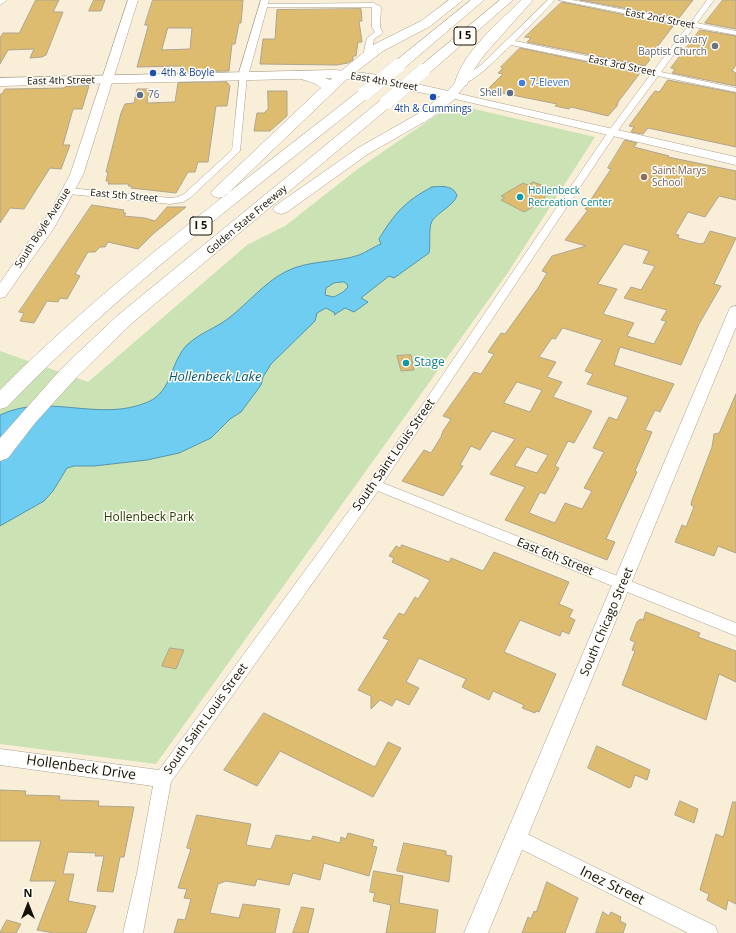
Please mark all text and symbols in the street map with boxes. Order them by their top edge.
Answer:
street label: East 2nd Street [624,6,696,32]
road number: I 5 [454,27,476,45]
place label: Calvary Baptist Church [638,34,707,58]
marker: Calvary Baptist Church [710,41,720,51]
street label: East 3rd Street [587,53,657,79]
place label: 4th & Boyle [161,67,215,79]
marker: 4th & Boyle [148,68,158,78]
street label: East 4th Street [349,70,419,94]
street label: East 4th Street [27,74,95,88]
place label: 7-Eleven [530,77,569,89]
marker: 7-Eleven [517,78,527,88]
place label: Shell [480,87,502,99]
marker: Shell [505,88,515,98]
place label: 76 [148,89,159,101]
marker: 76 [135,90,145,100]
marker: 4th & Cummings [428,92,438,102]
place label: 4th & Cummings [394,103,472,115]
place label: Saint Marys School [652,165,706,188]
marker: Saint Marys School [639,172,649,182]
street label: Golden State Freeway [204,183,290,257]
place label: Hollenbeck Recreation Center [528,185,612,208]
street label: South Boyle Avenue [13,186,73,270]
street label: East 5th Street [90,187,158,205]
marker: Hollenbeck Recreation Center [515,192,525,202]
road number: I 5 [190,217,212,235]
place label: Stage [414,356,445,370]
marker: Stage [401,358,411,368]
water label: Hollenbeck Lake [169,369,261,385]
street label: South Saint Louis Street [350,396,438,514]
park label: Hollenbeck Park [104,511,194,525]
street label: East 6th Street [514,535,596,579]
street label: South Chicago Street [578,566,636,678]
street label: South Saint Louis Street [161,661,251,777]
street label: Hollenbeck Drive [25,752,137,784]
street label: Inez Street [577,863,647,909]
north arrow [8,885,48,925]
text: N [24,885,32,900]

